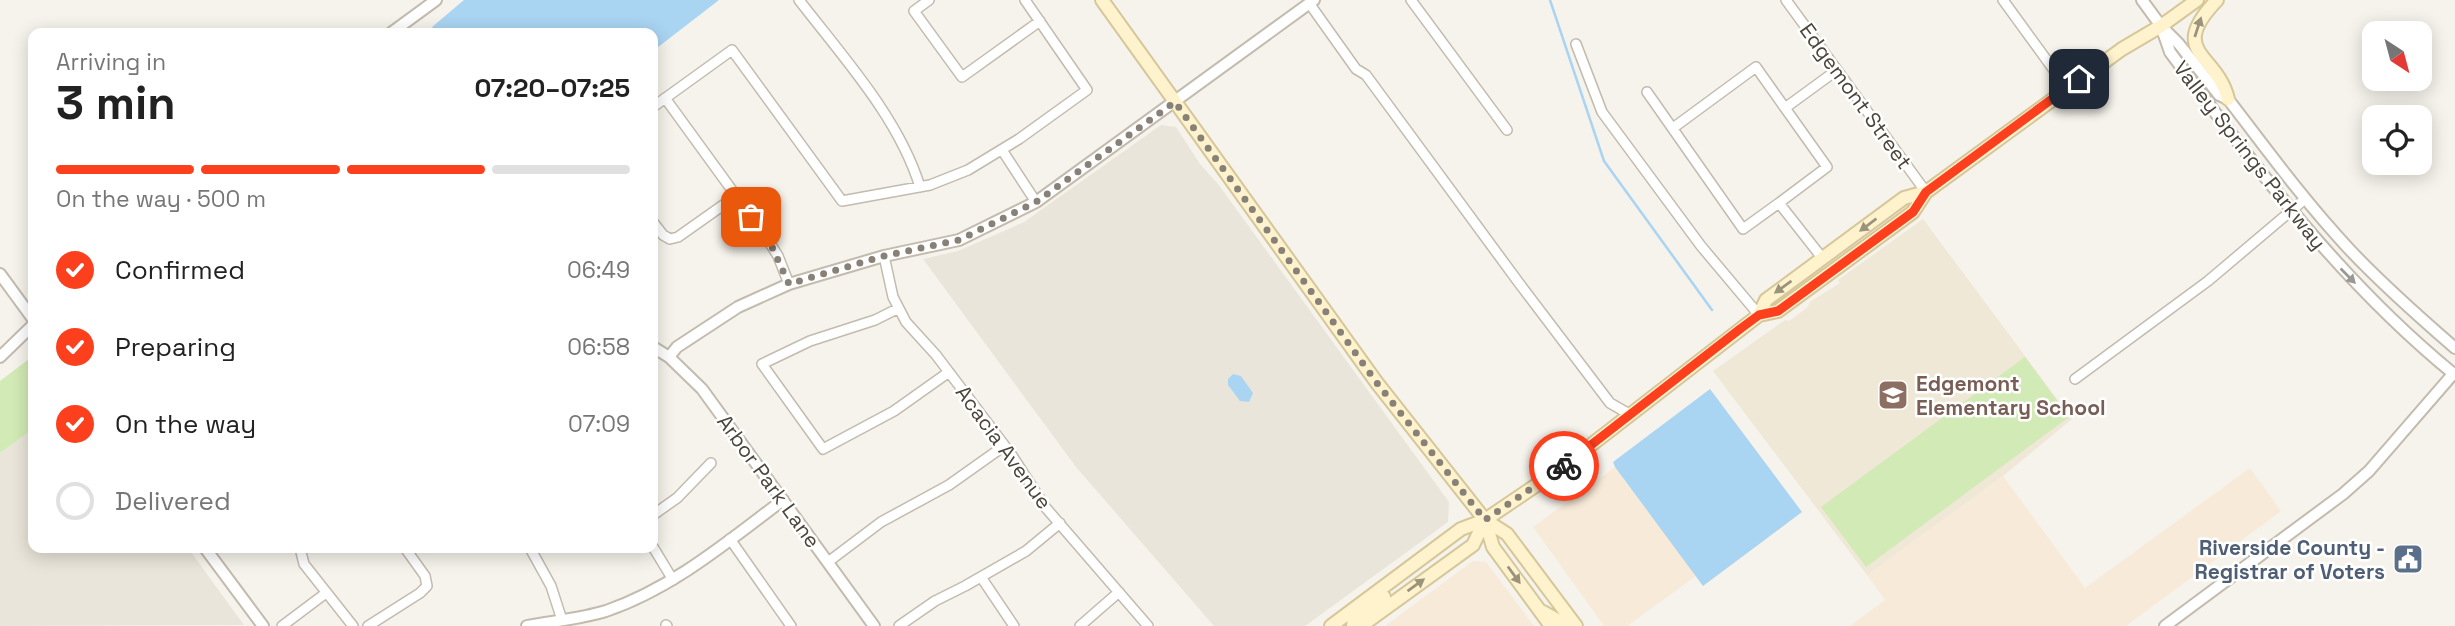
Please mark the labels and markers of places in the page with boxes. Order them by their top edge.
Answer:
pin [2049,49,2109,109]
pin [721,187,781,247]
place label: Edgemont Elementary School [1916,370,2106,421]
school or university icon: Edgemont Elementary School [1876,378,1910,412]
place label: Riverside County - Registrar of Voters [2194,534,2385,585]
public building icon: Riverside County - Registrar of Voters [2391,542,2425,576]

